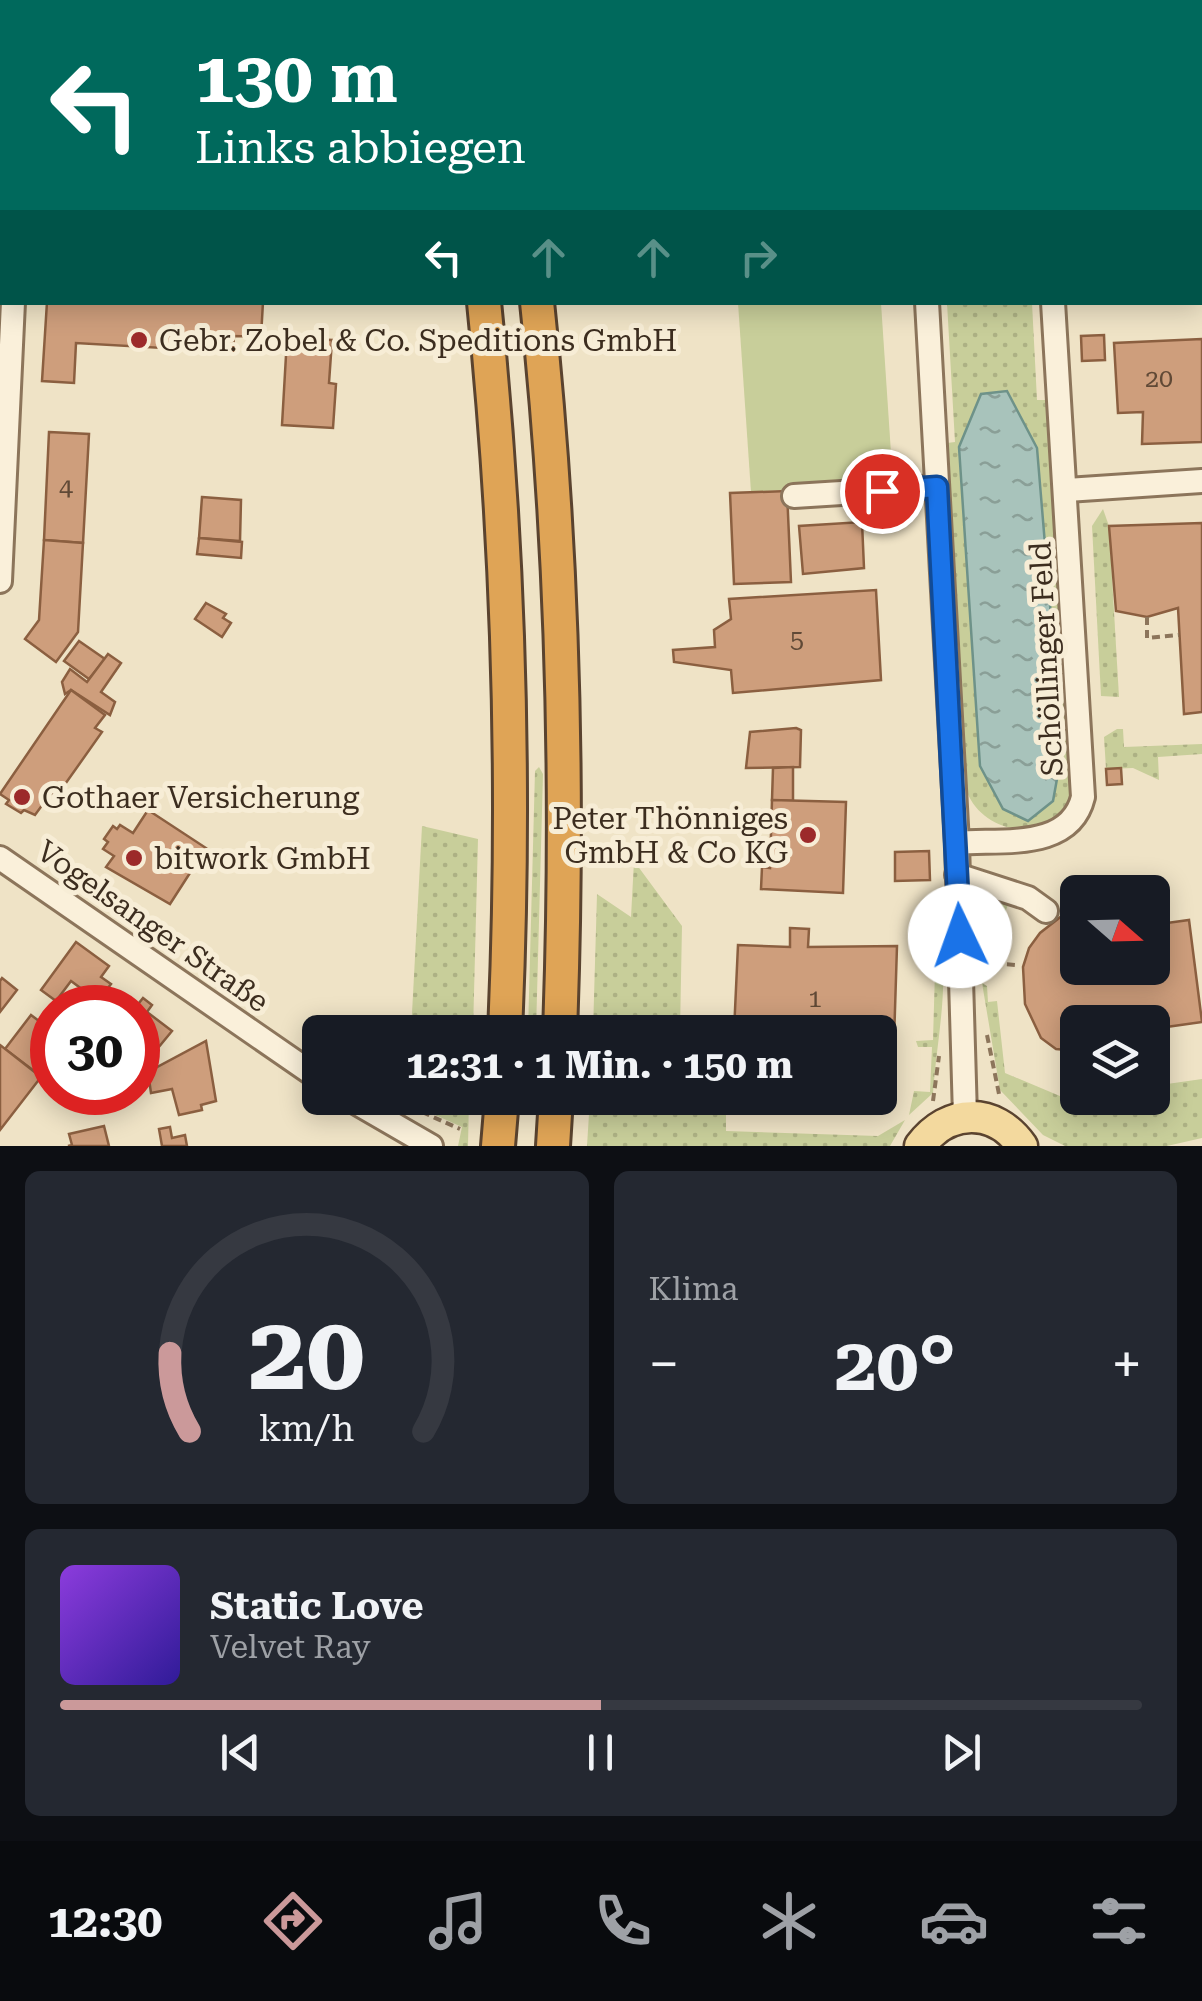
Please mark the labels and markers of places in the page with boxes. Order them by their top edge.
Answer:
place label: Gebr. Zobel & Co. Speditions GmbH [159,323,677,358]
marker: Gebr. Zobel & Co. Speditions GmbH [128,329,150,351]
pin [840,449,925,534]
place label: Gothaer Versicherung [42,780,359,815]
marker: Gothaer Versicherung [11,786,33,808]
place label: Peter Thönniges GmbH & Co KG [552,801,788,870]
marker: Peter Thönniges GmbH & Co KG [797,824,819,846]
place label: bitwork GmbH [154,841,371,876]
marker: bitwork GmbH [123,847,145,869]

